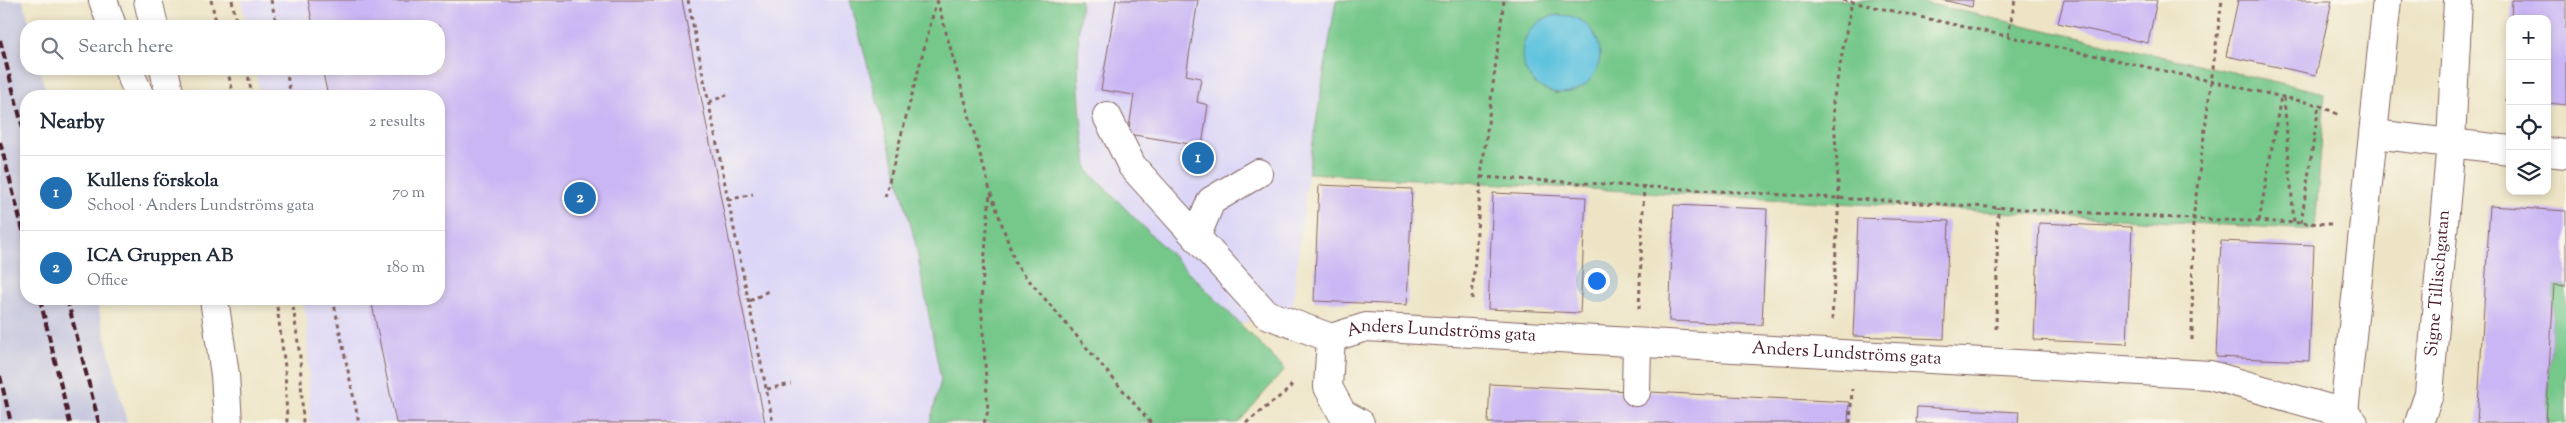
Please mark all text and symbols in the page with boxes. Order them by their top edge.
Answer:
map controls [2506,15,2551,195]
button: + [2506,15,2551,60]
search box [20,20,445,75]
icon: search [38,34,66,62]
text: Search here [78,34,173,61]
button: − [2506,60,2551,105]
button: locate [2506,105,2551,150]
text: Nearby [40,108,105,138]
text: 2 results [369,111,425,134]
pin: 1 [1182,139,1214,177]
button: layers [2506,150,2551,195]
text: Kullens förskola [87,168,219,195]
pin: 2 [564,179,596,217]
text: 1 [53,182,59,205]
text: 70 m [392,182,425,205]
text: School · Anders Lundströms gata [87,195,315,218]
street label: Signe Tillischgatan [2419,208,2458,357]
text: ICA Gruppen AB [87,243,233,270]
text: 2 [52,257,60,280]
text: 180 m [386,257,425,280]
your location [1584,268,1610,294]
text: Office [87,270,128,293]
street label: Anders Lundströms gata [1343,314,1537,350]
street label: Anders Lundströms gata [1751,336,1942,373]

